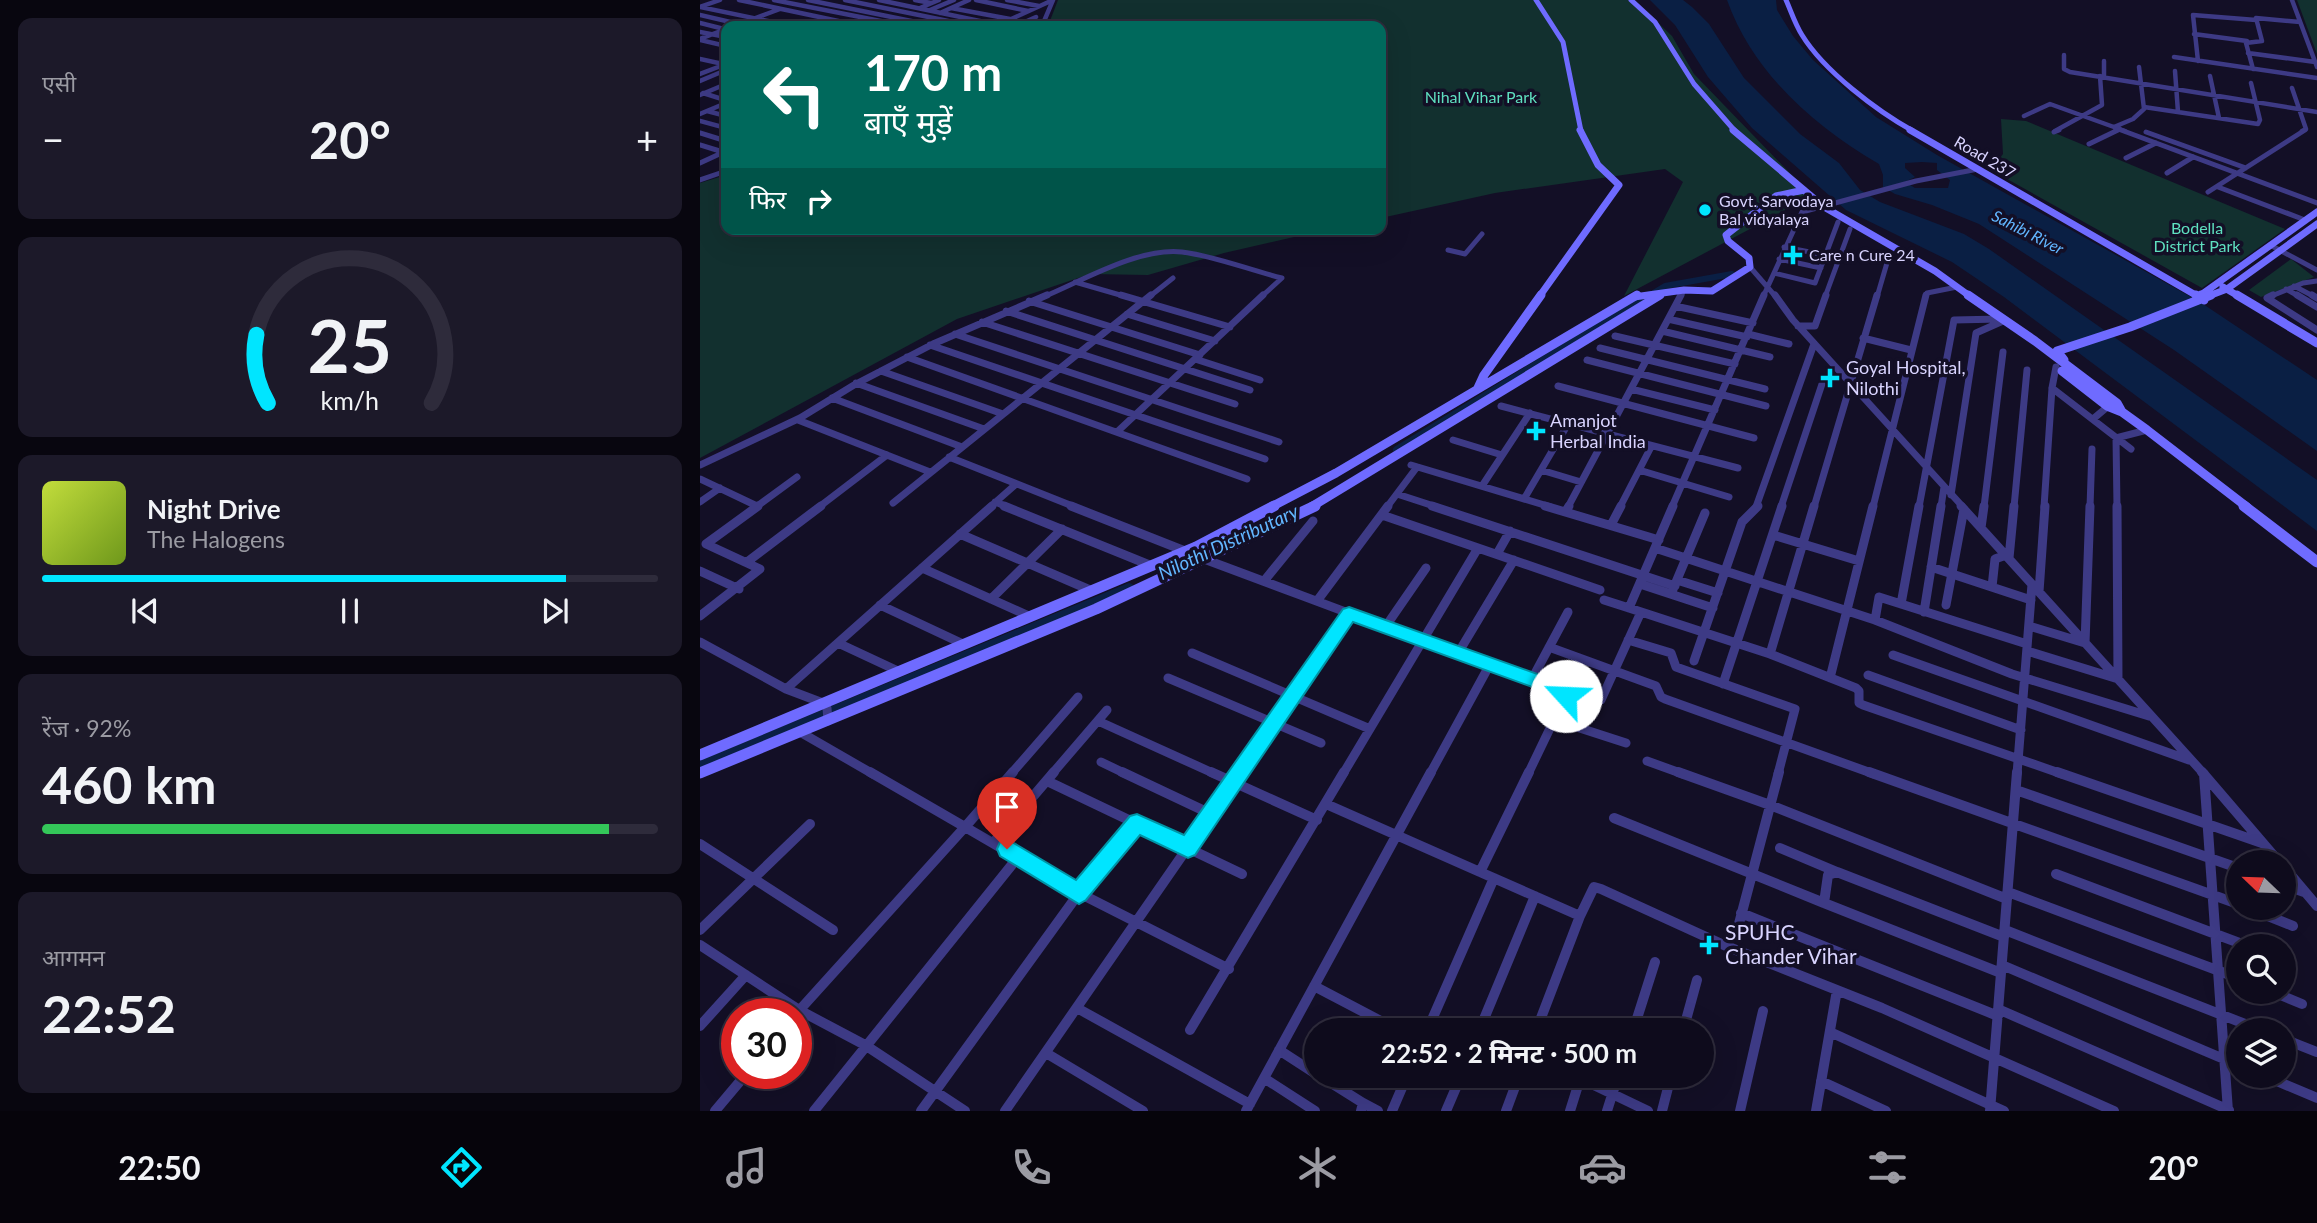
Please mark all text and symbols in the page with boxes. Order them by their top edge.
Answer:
text: 170 m [864,43,1002,101]
icon: left [749,49,840,140]
text: एसी [42,69,76,97]
park label: Nihal Vihar Park [1425,87,1538,106]
text: बाएँ मुड़ें [864,102,953,141]
text: 20° [309,108,391,170]
text: − [42,116,64,162]
text: + [636,116,658,162]
street label: Road 237 [1951,131,2019,182]
icon: right [800,182,838,220]
text: फिर [749,183,786,215]
place label: Govt. Sarvodaya Bal vidyalaya [1719,191,1834,228]
marker: Govt. Sarvodaya Bal vidyalaya [1697,202,1713,218]
water label: Sahibi River [1989,205,2068,258]
park label: Bodella District Park [2154,218,2241,255]
marker: Care n Cure 24 [1783,245,1803,265]
place label: Care n Cure 24 [1809,245,1915,264]
text: 25 [308,301,392,389]
place label: Goyal Hospital, Nilothi [1846,356,1965,399]
marker: Goyal Hospital, Nilothi [1820,368,1840,388]
text: km/h [321,385,379,415]
place label: Amanjot Herbal India [1550,409,1646,452]
marker: Amanjot Herbal India [1528,423,1544,439]
text: Night Drive [147,493,281,525]
water label: Nilothi Distributary [1154,499,1302,584]
text: The Halogens [147,525,285,553]
icon: previous [126,592,164,630]
icon: pause [331,592,369,630]
icon: next [536,592,574,630]
position arrow [1529,659,1603,733]
text: रेंज · 92% [42,714,131,742]
text: 460 km [42,753,216,815]
pin [977,777,1037,849]
icon: arrive [988,788,1026,826]
north arrow [2226,850,2296,920]
map controls [2226,850,2296,1088]
place label: SPUHC Chander Vihar [1725,919,1857,968]
button: search [2226,934,2296,1004]
marker: SPUHC Chander Vihar [1699,935,1719,955]
text: आगमन [42,943,105,971]
text: 22:52 [42,982,176,1044]
speed limit sign: 30 [721,998,812,1089]
button: layers [2226,1018,2296,1088]
text: 22:52 · 2 मिनट · 500 m [1381,1037,1637,1069]
icon: directions [437,1143,486,1192]
icon: music [722,1143,771,1192]
icon: phone [1007,1143,1056,1192]
icon: climate [1293,1143,1342,1192]
icon: car [1578,1143,1627,1192]
icon: filters [1863,1143,1912,1192]
text: 22:50 [118,1148,201,1187]
text: 20° [2148,1148,2199,1187]

